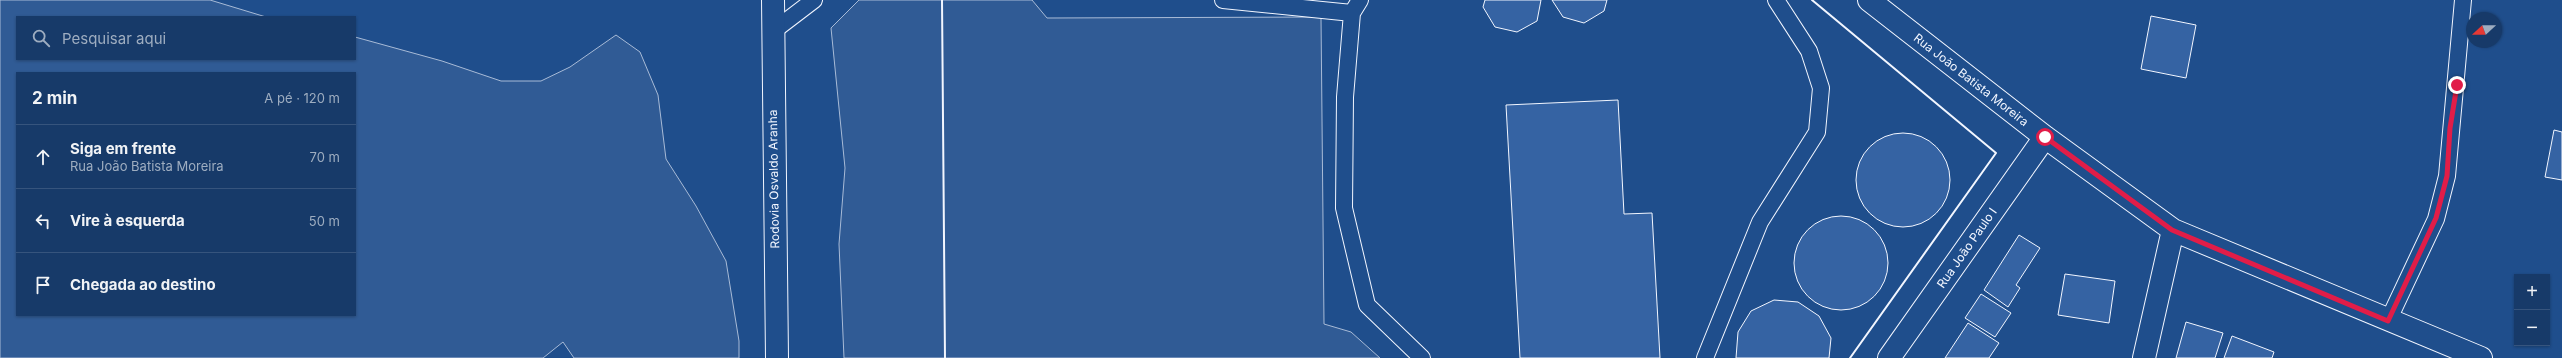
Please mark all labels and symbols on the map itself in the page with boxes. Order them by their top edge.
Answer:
north arrow [2466,12,2502,48]
street label: Rua João Batista Moreira [1911,30,2032,129]
route end [2448,76,2466,94]
street label: Rodovia Osvaldo Aranha [765,109,782,249]
route start [2036,128,2054,146]
street label: Rua João Paulo I [1933,205,2000,291]

